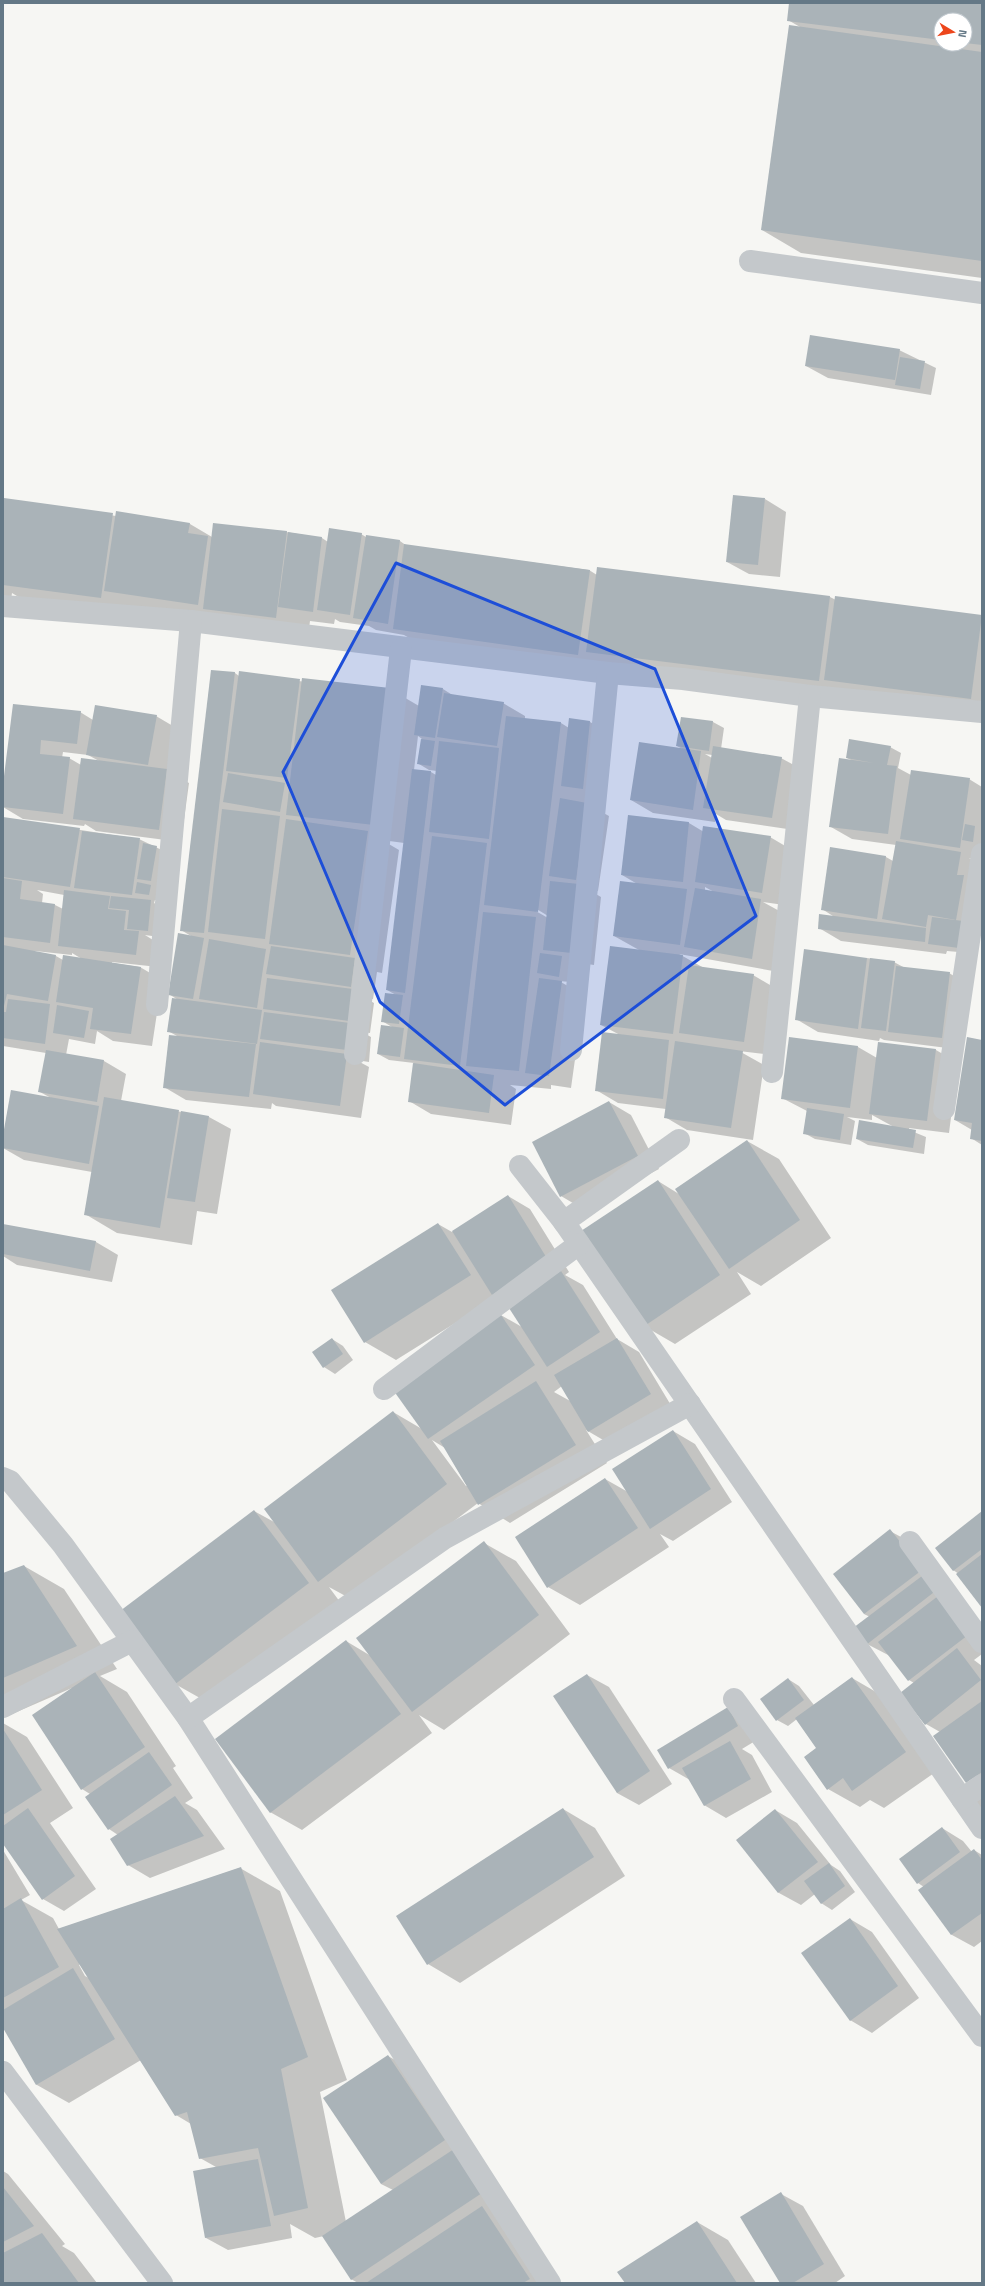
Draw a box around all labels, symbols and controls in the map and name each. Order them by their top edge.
north arrow [933,12,973,52]
text: N [954,29,971,39]

